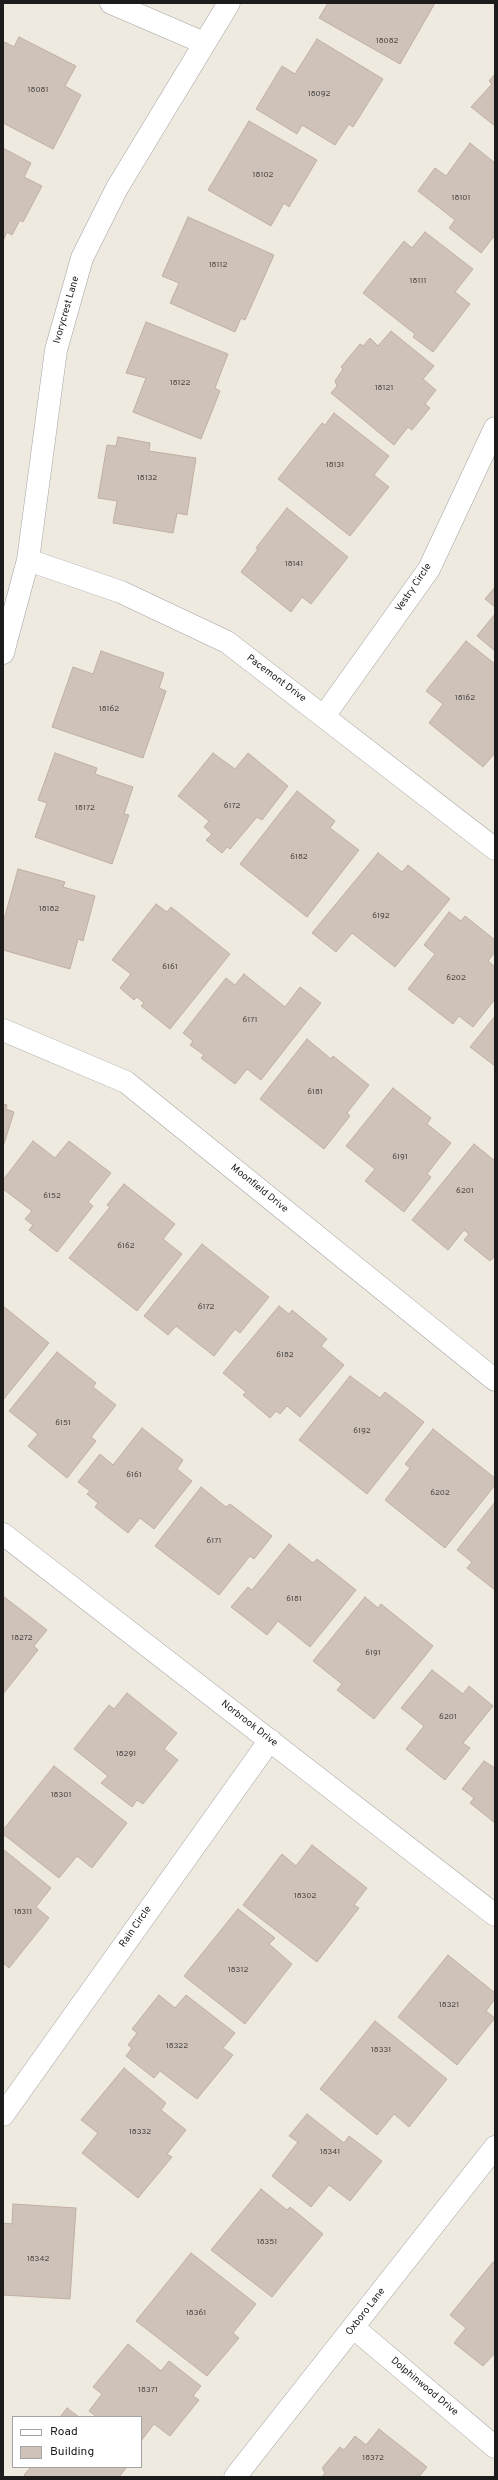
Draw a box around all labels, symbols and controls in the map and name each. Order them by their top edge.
house number: 18082 [376,36,398,46]
house number: 18081 [28,85,48,95]
house number: 18092 [308,89,330,99]
house number: 18102 [253,170,273,180]
house number: 18101 [452,193,470,203]
house number: 18112 [209,260,227,270]
street label: Ivorycrest Lane [52,275,82,345]
house number: 18111 [410,276,426,286]
house number: 18122 [170,378,190,388]
house number: 18121 [375,383,393,393]
house number: 18131 [326,460,344,470]
house number: 18132 [137,473,157,483]
house number: 18141 [285,559,303,569]
street label: Vestry Circle [393,561,435,615]
street label: Pacemont Drive [244,653,308,705]
house number: 18162 [455,693,475,703]
house number: 18162 [99,704,119,714]
house number: 6172 [224,801,240,811]
house number: 18172 [75,803,95,813]
house number: 6182 [290,852,308,862]
house number: 18182 [39,904,59,914]
house number: 6192 [372,911,390,921]
house number: 6161 [162,962,178,972]
house number: 6202 [446,973,466,983]
house number: 6171 [242,1015,258,1025]
house number: 6181 [307,1087,323,1097]
house number: 6191 [392,1152,408,1162]
street label: Moonfield Drive [228,1162,290,1216]
house number: 6201 [456,1186,474,1196]
house number: 6152 [43,1191,61,1201]
house number: 6162 [117,1241,135,1251]
house number: 6172 [198,1302,214,1312]
house number: 6182 [276,1350,294,1360]
house number: 6151 [55,1418,71,1428]
house number: 6192 [353,1426,371,1436]
house number: 6161 [126,1470,142,1480]
house number: 6202 [430,1488,450,1498]
house number: 6171 [206,1536,222,1546]
house number: 6181 [286,1594,302,1604]
house number: 18272 [11,1633,33,1643]
house number: 6191 [365,1648,381,1658]
street label: Norbrook Drive [218,1698,280,1750]
house number: 6201 [439,1712,457,1722]
house number: 18291 [116,1749,136,1759]
house number: 18301 [51,1790,71,1800]
house number: 18302 [294,1891,316,1901]
street label: Rain Circle [117,1904,155,1950]
house number: 18311 [14,1907,32,1917]
house number: 18312 [228,1965,248,1975]
house number: 18321 [439,2000,459,2010]
house number: 18322 [166,2041,188,2051]
house number: 18331 [371,2045,391,2055]
house number: 18332 [129,2127,151,2137]
house number: 18341 [320,2147,340,2157]
house number: 18351 [257,2237,277,2247]
house number: 18342 [27,2254,49,2264]
street label: Oxboro Lane [344,2286,388,2338]
house number: 18361 [186,2308,206,2318]
street label: Dolphinwood Drive [388,2355,460,2419]
house number: 18371 [138,2385,158,2395]
legend [12,2416,142,2468]
text: Road [50,2424,78,2440]
text: Building [50,2444,94,2460]
house number: 18372 [362,2453,384,2463]

